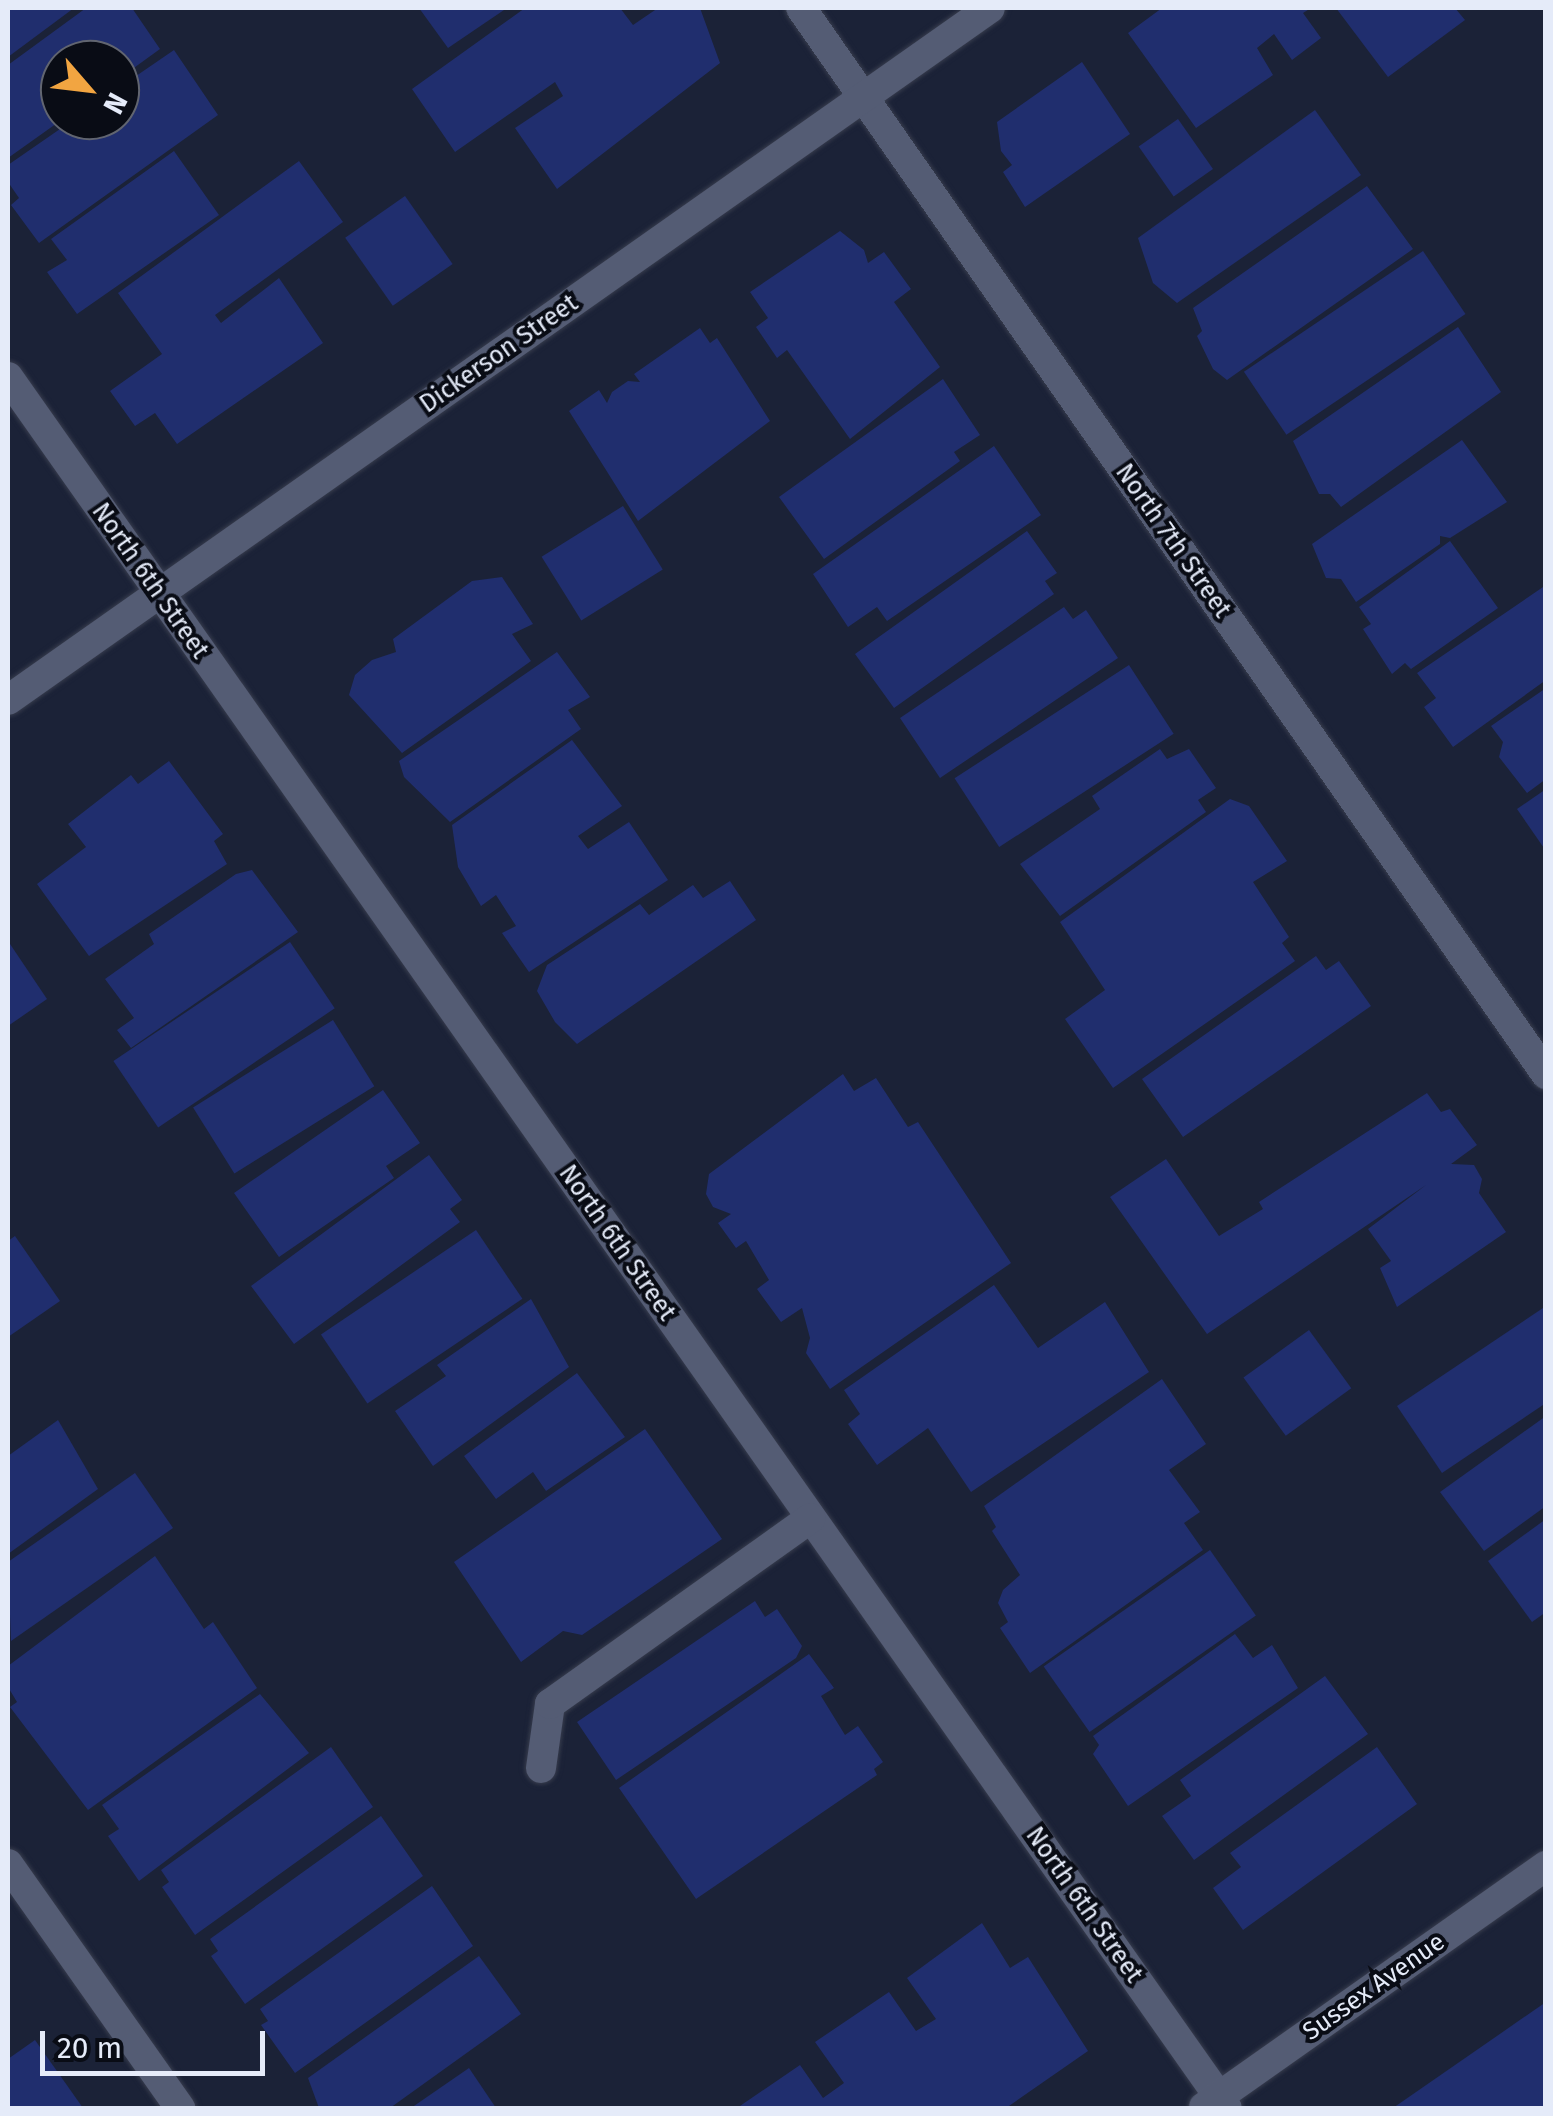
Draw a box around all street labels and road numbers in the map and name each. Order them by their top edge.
street label: Dickerson Street [414,288,584,420]
street label: North 7th Street [1109,458,1237,624]
street label: North 6th Street [85,497,215,665]
street label: North 6th Street [552,1159,682,1327]
street label: North 6th Street [1019,1821,1149,1989]
street label: Sussex Avenue [1297,1927,1451,2047]

